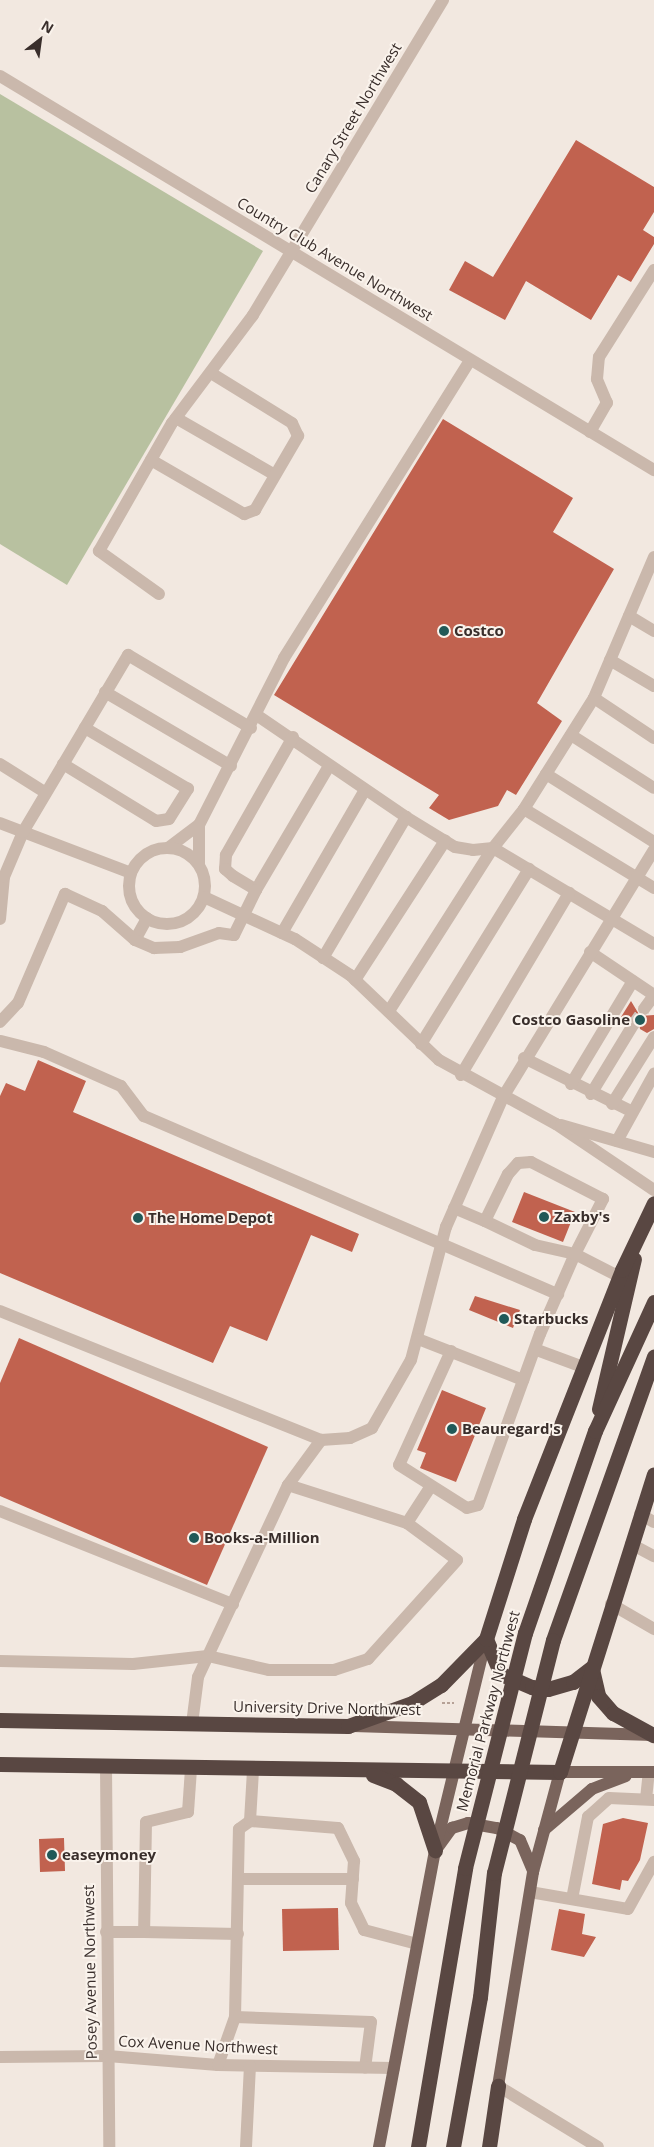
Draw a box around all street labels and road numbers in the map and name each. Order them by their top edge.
street label: Canary Street Northwest [301,40,405,196]
street label: Country Club Avenue Northwest [234,193,436,325]
street label: Memorial Parkway Northwest [453,1609,523,1813]
street label: University Drive Northwest [233,1697,421,1719]
street label: Posey Avenue Northwest [79,1885,101,2059]
street label: Cox Avenue Northwest [118,2032,278,2058]

